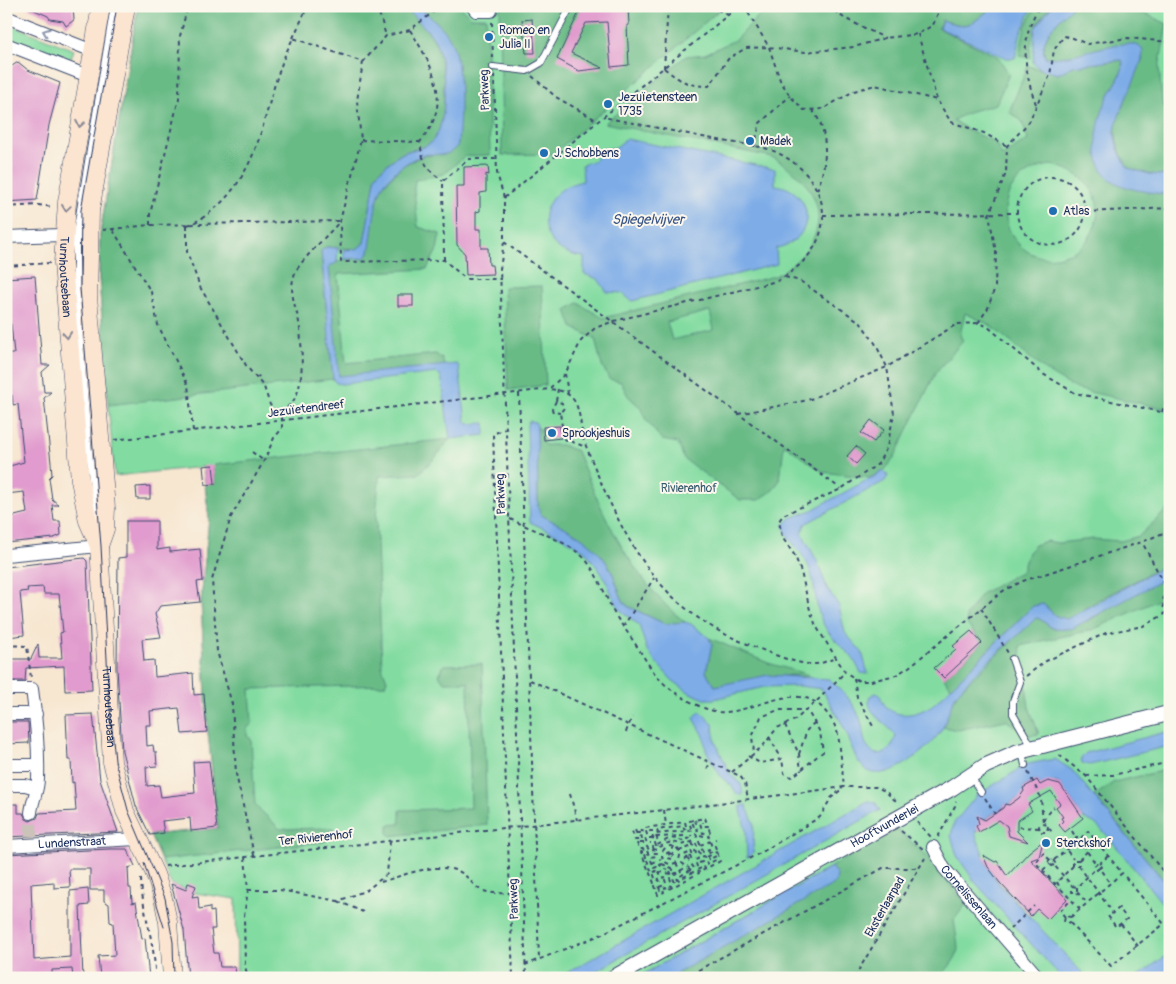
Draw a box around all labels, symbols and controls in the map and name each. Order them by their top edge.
place label: Romeo en Julia II [499,23,550,52]
one-way arrow [42,28,51,39]
marker: Romeo en Julia II [483,31,495,43]
street label: Parkweg [477,69,493,111]
place label: Jezuïetensteen 1735 [618,90,698,119]
marker: Jezuïetensteen 1735 [602,98,614,110]
one-way arrow [76,120,86,129]
place label: Madek [760,134,791,149]
marker: Madek [744,135,756,147]
place label: J. Schobbens [554,146,620,161]
marker: J. Schobbens [538,147,550,159]
place label: Atlas [1063,204,1090,219]
one-way arrow [61,205,72,213]
marker: Atlas [1047,205,1059,217]
water label: Spiegelvijver [612,211,686,228]
street label: Turnhoutsebaan [55,236,75,318]
one-way arrow [61,332,72,340]
street label: Jezuïetendreef [267,397,346,421]
place label: Sprookjeshuis [562,426,630,441]
marker: Sprookjeshuis [546,427,558,439]
street label: Parkweg [493,473,509,515]
park label: Rivierenhof [661,481,717,496]
street label: Turnhoutsebaan [99,666,119,748]
street label: Hooftvunderlei [848,801,921,851]
street label: Ter Rivierenhof [278,827,354,849]
street label: Lundenstraat [38,833,106,852]
place label: Sterckshof [1056,836,1112,851]
marker: Sterckshof [1040,837,1052,849]
street label: Cornelissenlaan [937,862,1001,932]
street label: Eksterlaarpad [862,874,908,940]
street label: Parkweg [506,878,522,920]

